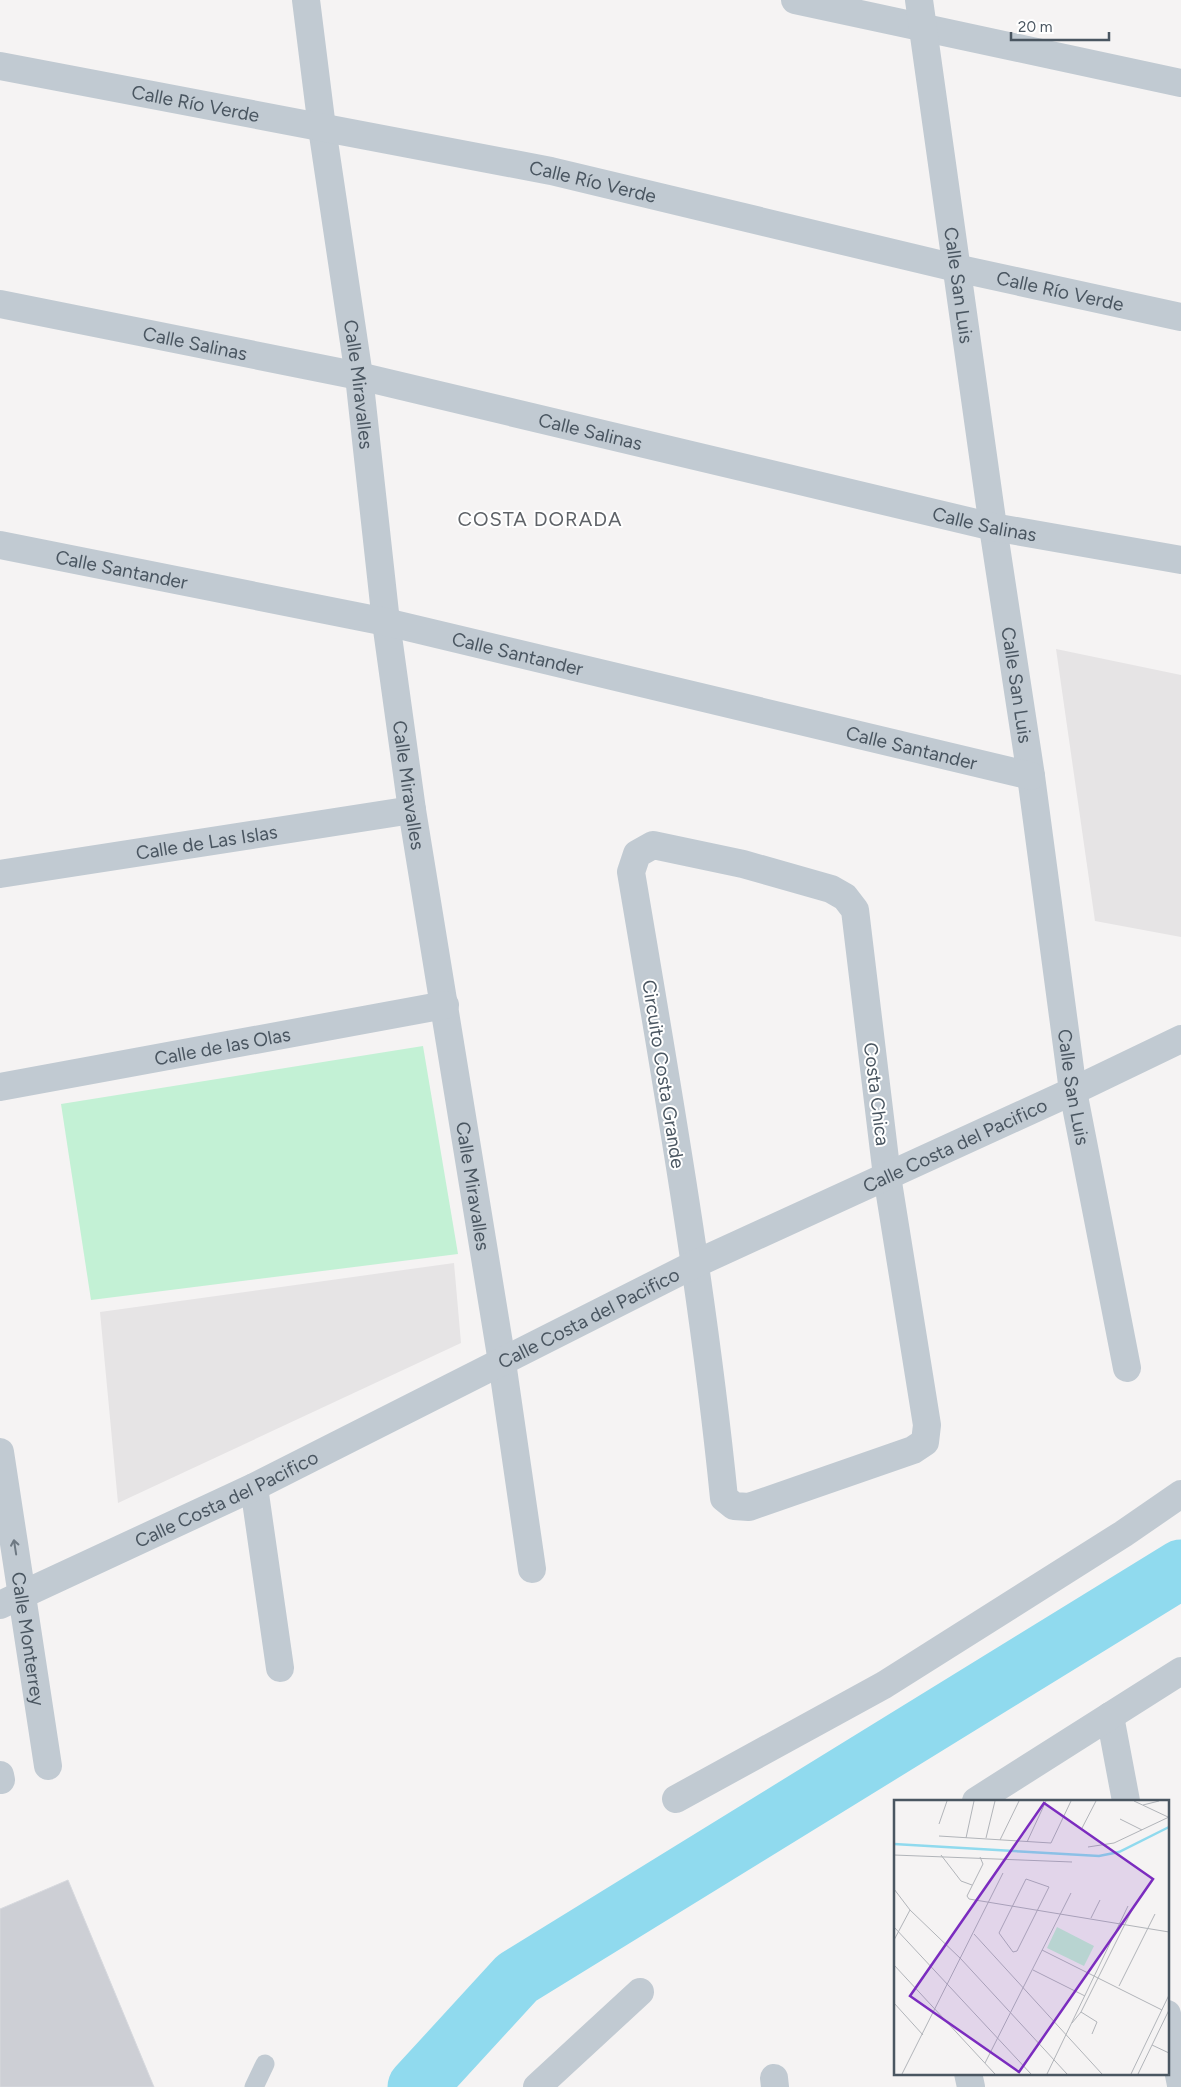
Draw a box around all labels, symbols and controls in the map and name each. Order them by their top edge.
scale bar [1011,10,1108,42]
text: 20 m [1018,18,1052,36]
street label: Calle Río Verde [130,80,261,127]
street label: Calle Río Verde [527,156,659,208]
street label: Calle San Luis [939,226,978,345]
street label: Calle Río Verde [994,266,1126,316]
street label: Calle Miravalles [339,318,378,450]
street label: Calle Salinas [141,322,249,365]
street label: Calle Salinas [536,408,645,455]
street label: Calle Salinas [930,502,1039,546]
district label: COSTA DORADA [457,507,623,531]
street label: Calle Santander [53,545,190,594]
street label: Calle San Luis [996,625,1037,745]
street label: Calle Santander [450,627,586,681]
street label: Calle Miravalles [388,719,429,852]
street label: Calle Santander [844,721,980,775]
street label: Calle de Las Islas [134,820,279,865]
street label: Circuito Costa Grande [637,978,690,1170]
street label: Calle de las Olas [152,1023,292,1070]
street label: Calle San Luis [1053,1028,1094,1147]
street label: Costa Chica [859,1041,894,1147]
street label: Calle Costa del Pacifico [859,1093,1051,1198]
street label: Calle Miravalles [451,1120,495,1252]
street label: Calle Costa del Pacifico [494,1263,683,1374]
street label: Calle Costa del Pacifico [131,1446,322,1553]
one-way arrow [10,1539,20,1555]
street label: Calle Monterrey [6,1570,50,1707]
inset map [894,1800,1168,2074]

